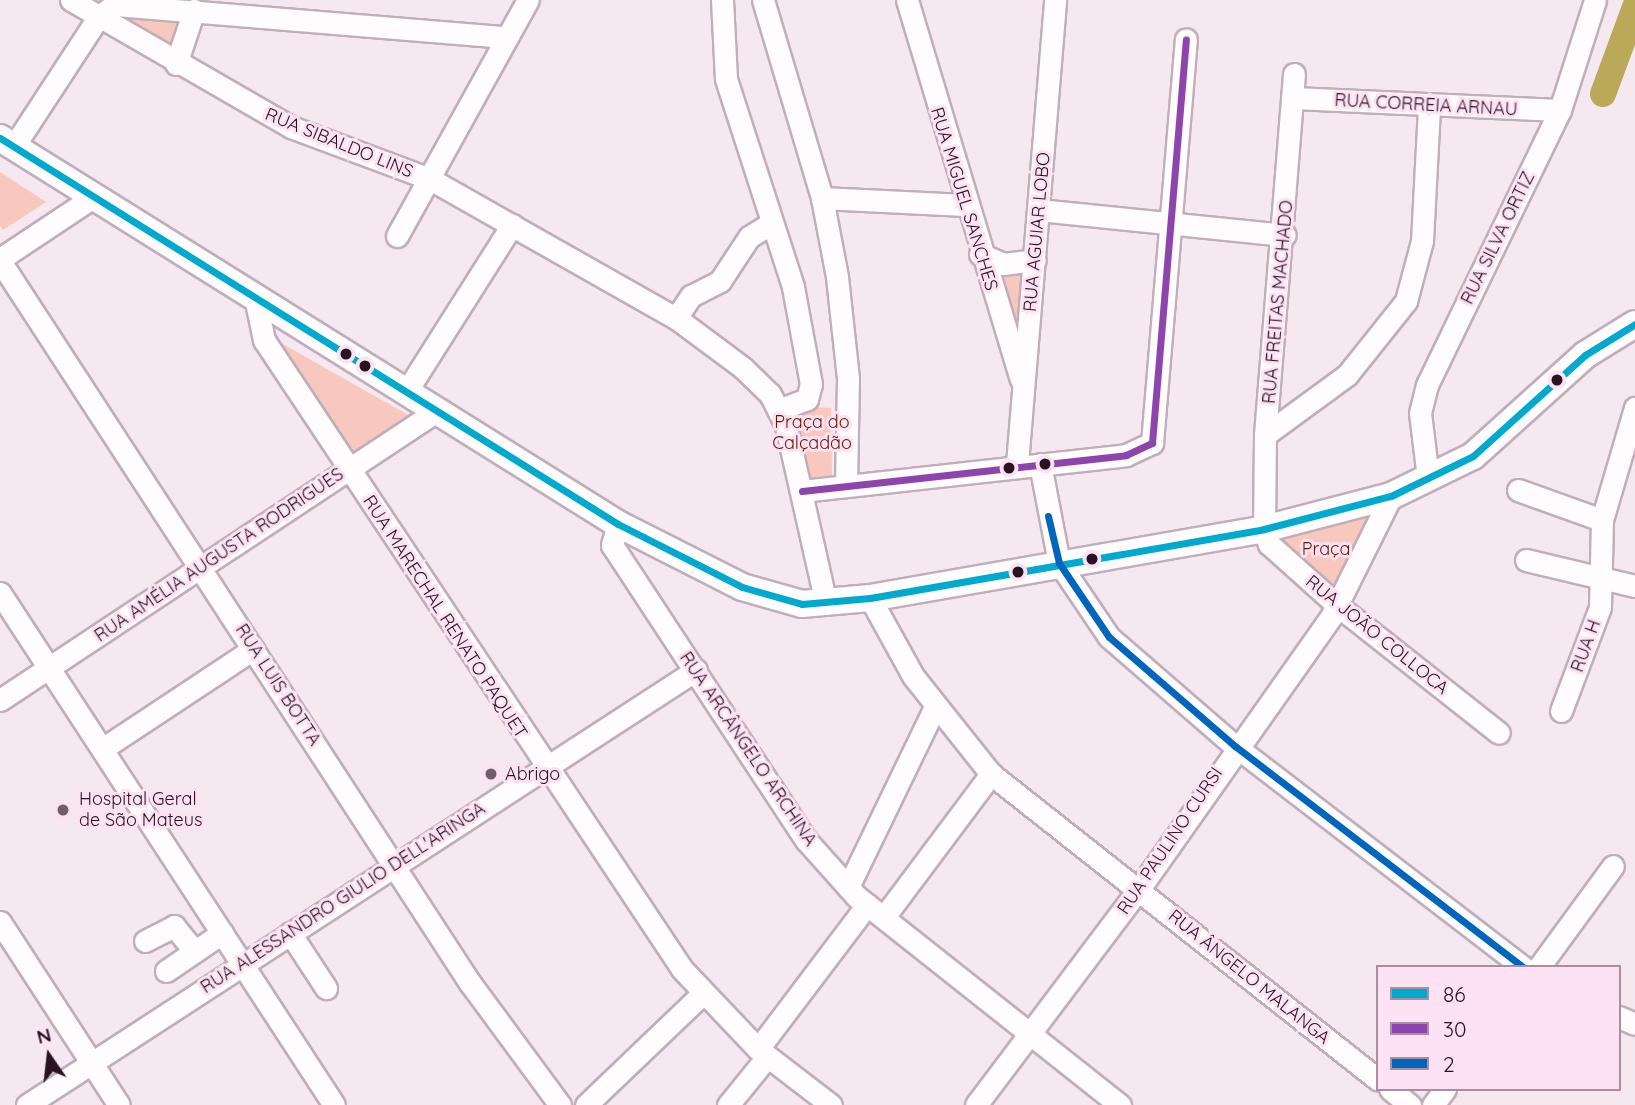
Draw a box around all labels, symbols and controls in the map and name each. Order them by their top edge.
street label: RUA CORREIA ARNAU [1334,89,1518,121]
street label: RUA SIBALDO LINS [262,103,416,183]
street label: RUA MIGUEL SANCHES [926,105,1002,293]
street label: RUA AGUIAR LOBO [1019,151,1055,313]
street label: RUA SILVA ORTIZ [1457,168,1539,308]
street label: RUA FREITAS MACHADO [1258,199,1298,405]
unlabelled marker [339,347,353,361]
unlabelled marker [358,359,372,373]
unlabelled marker [1550,373,1564,387]
park label: Praça do Calçadão [772,412,852,454]
unlabelled marker [1038,457,1052,471]
unlabelled marker [1002,461,1016,475]
street label: RUA AMÉLIA AUGUSTA RODRIGUES [90,463,348,647]
street label: RUA MARECHAL RENATO PAQUET [358,491,532,743]
park label: Praça [1302,538,1350,560]
unlabelled marker [1085,552,1099,566]
unlabelled marker [1011,565,1025,579]
street label: RUA JOÃO COLLOCA [1301,571,1453,699]
street label: RUA H [1567,617,1605,675]
street label: RUA LUIS BOTTA [231,620,325,750]
street label: RUA ARCÂNGELO ARCHINA [675,648,821,850]
place label: Abrigo [505,763,560,785]
street label: RUA PAULINO CURSI [1113,763,1227,919]
marker: Abrigo [483,766,499,782]
place label: Hospital Geral de São Mateus [79,789,202,832]
street label: RUA ALESSANDRO GIULIO DELL'ARINGA [197,798,489,998]
marker: Hospital Geral de São Mateus [53,800,73,820]
street label: RUA ÂNGELO MALANGA [1164,905,1334,1049]
legend [1376,965,1621,1091]
text: 86 [1443,981,1466,1007]
text: 30 [1443,1016,1467,1042]
north arrow [14,1021,84,1091]
text: N [34,1022,54,1049]
text: 2 [1443,1051,1455,1077]

